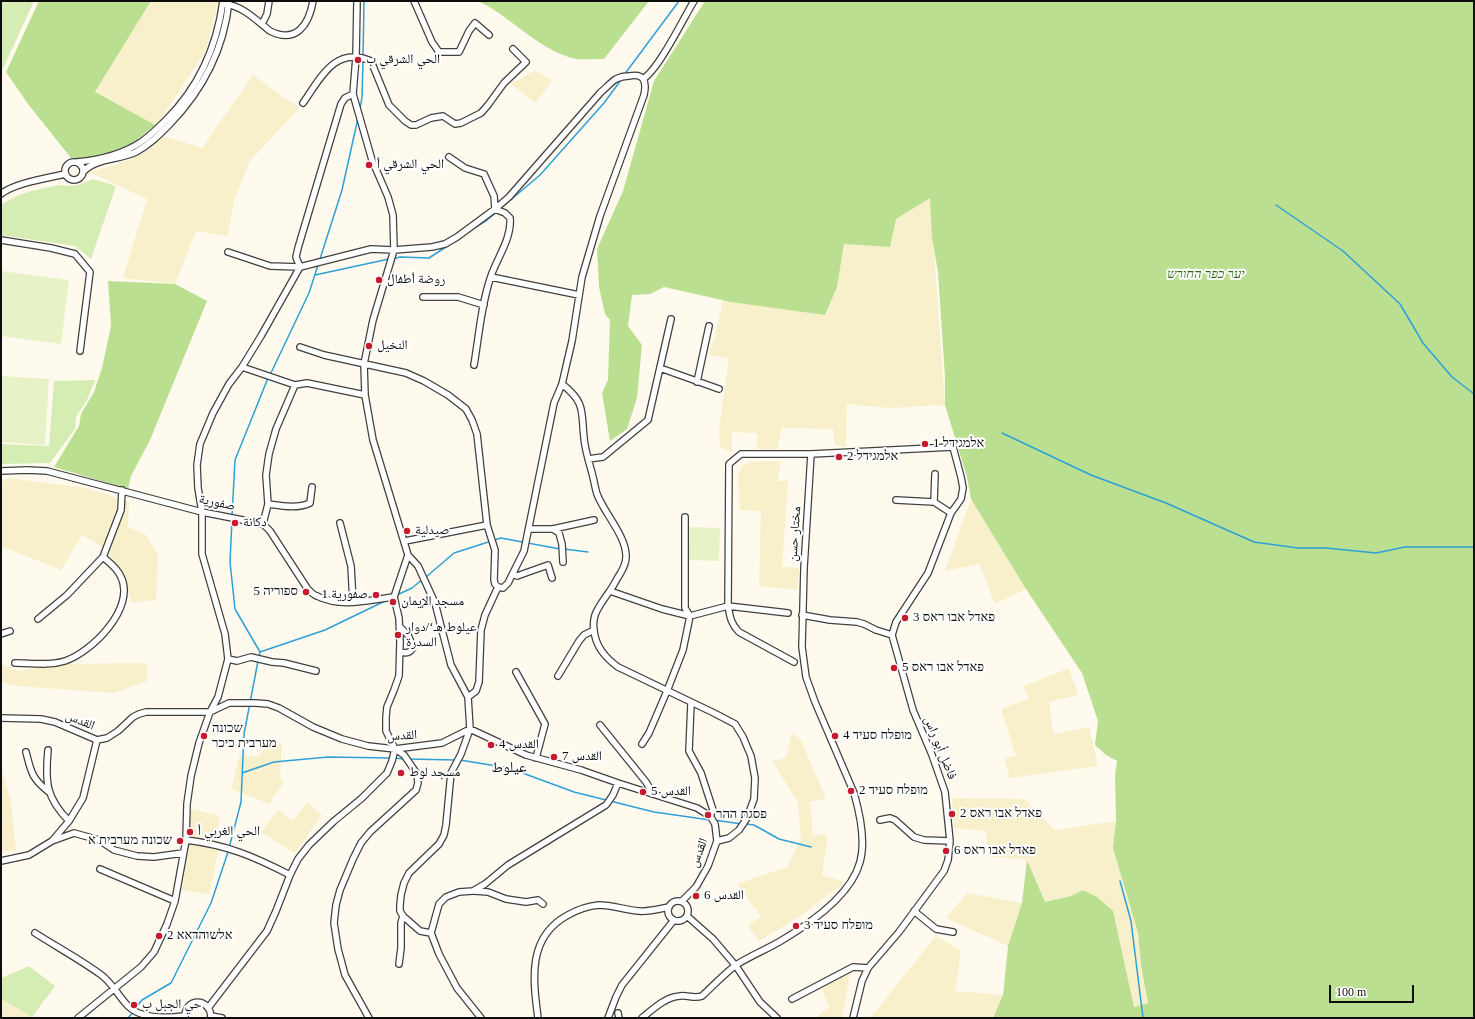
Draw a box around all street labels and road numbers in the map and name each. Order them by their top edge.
street label: صفورية [197,492,237,514]
street label: مختار حسن [785,506,805,562]
street label: القدس [63,708,97,734]
street label: فاضل أبو راس [920,714,960,782]
street label: القدس [387,727,417,745]
street label: القدس [686,836,712,870]

